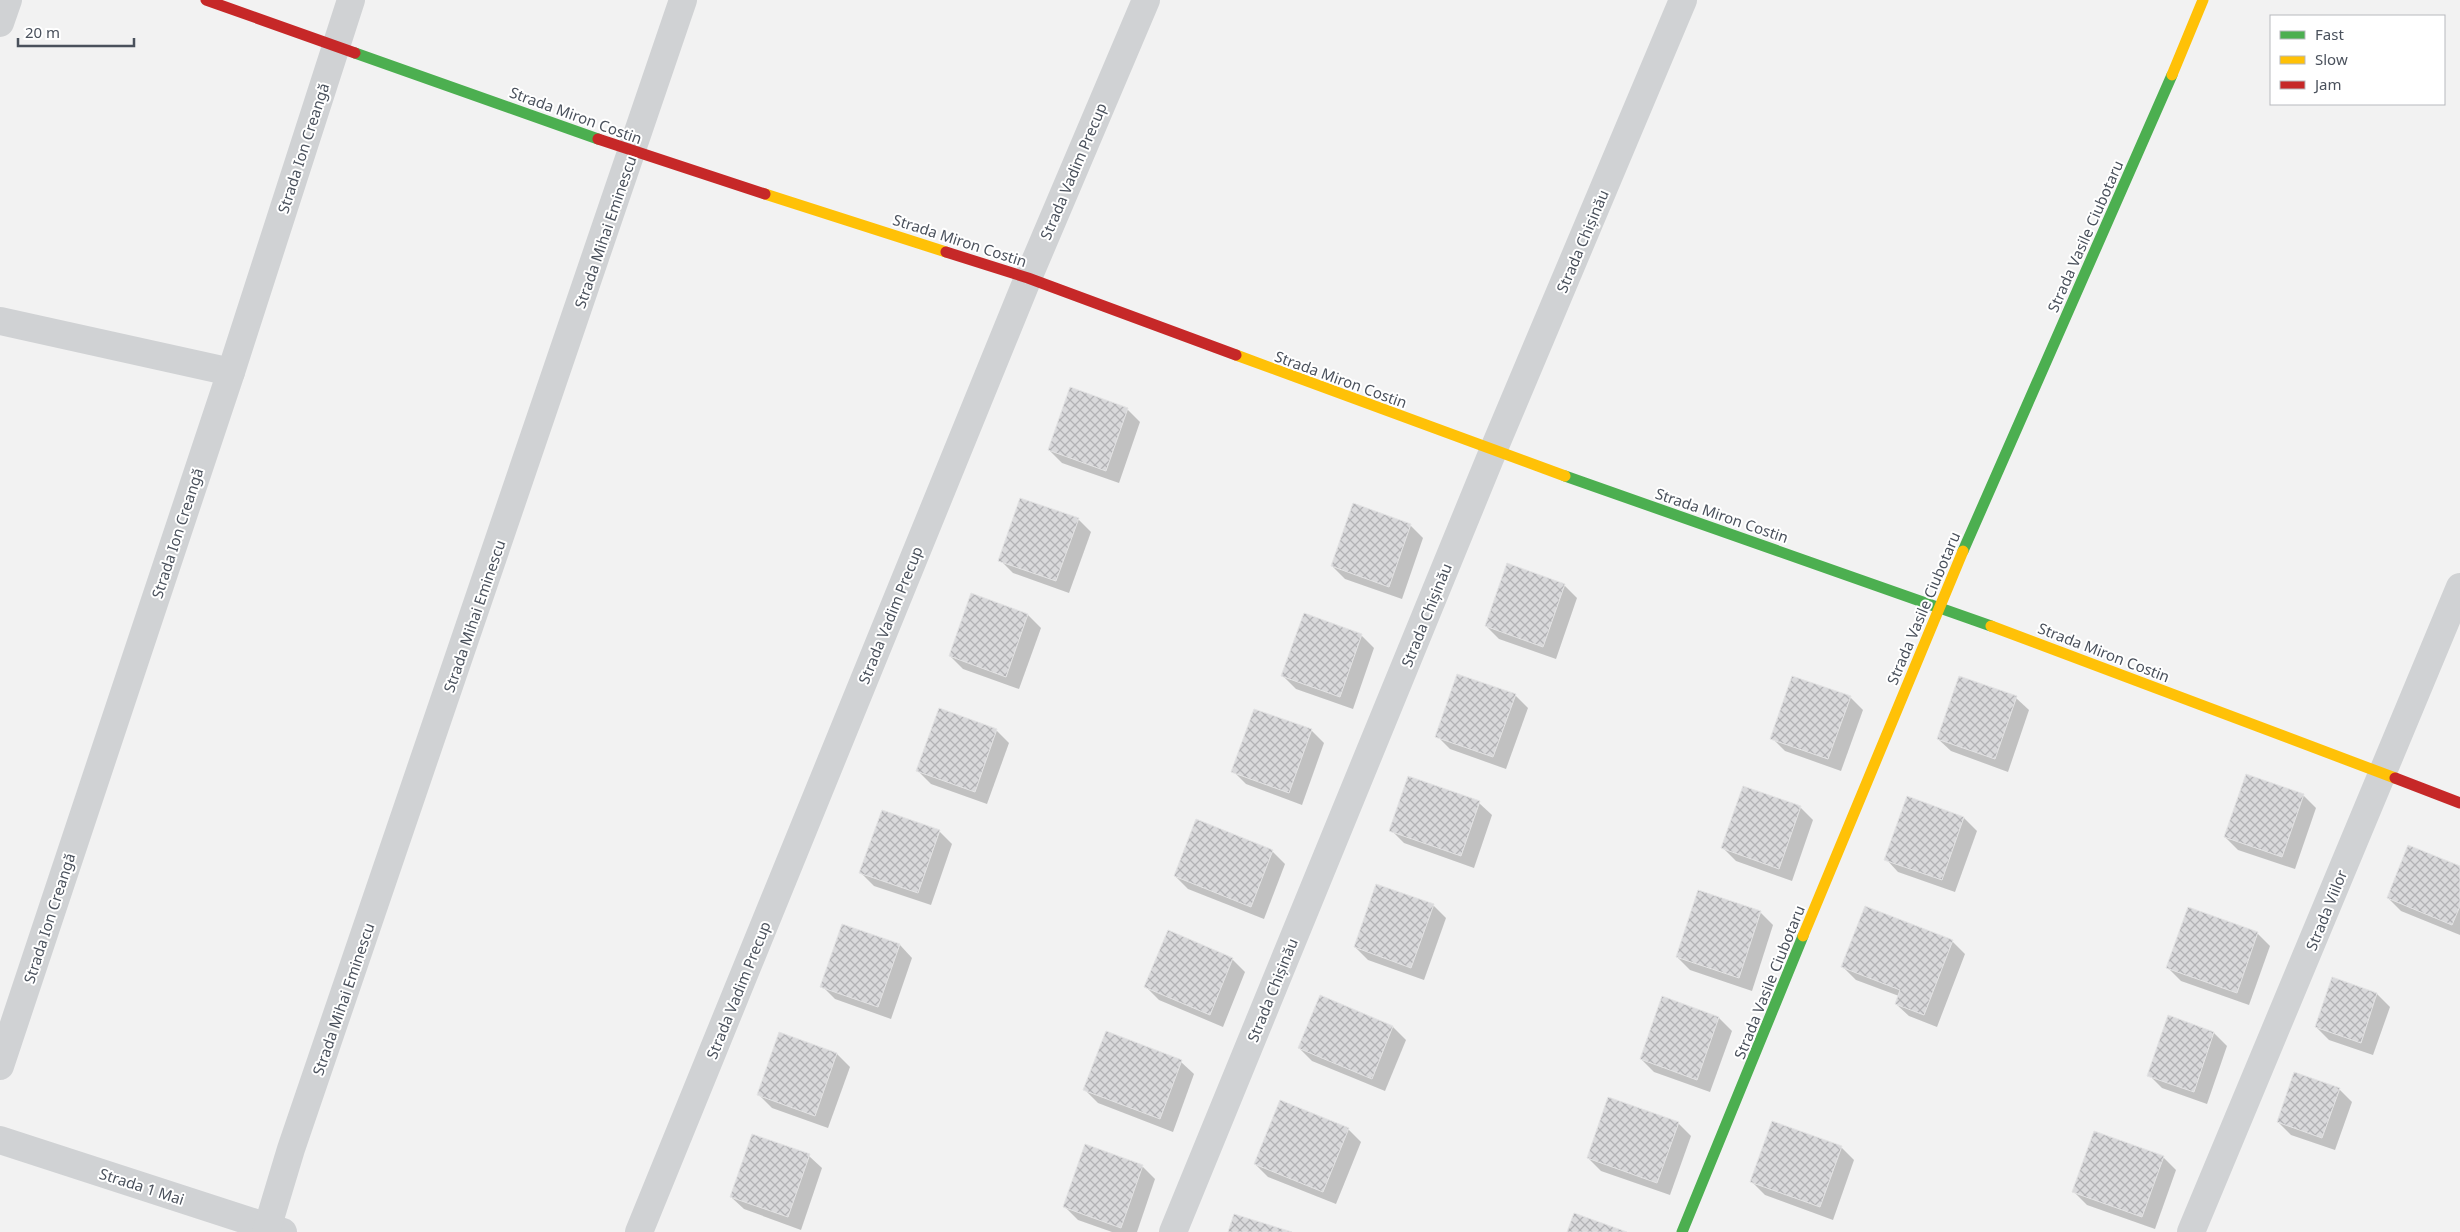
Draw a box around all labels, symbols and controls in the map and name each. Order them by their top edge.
scale bar [18,15,134,47]
legend [2270,15,2445,105]
text: 20 m [25,22,60,42]
text: Fast [2315,24,2344,44]
text: Slow [2315,49,2348,69]
text: Jam [2313,74,2342,94]
street label: Strada Ion Creangă [272,80,334,216]
street label: Strada Miron Costin [507,82,645,148]
street label: Strada Vadim Precup [1035,100,1111,242]
street label: Strada Mihai Eminescu [569,153,641,311]
street label: Strada Vasile Ciubotaru [2042,157,2128,315]
street label: Strada Chișinău [1551,186,1613,296]
street label: Strada Miron Costin [891,209,1029,271]
street label: Strada Miron Costin [1272,346,1410,412]
street label: Strada Ion Creangă [146,465,208,601]
street label: Strada Miron Costin [1653,483,1791,547]
street label: Strada Vasile Ciubotaru [1882,529,1964,687]
street label: Strada Mihai Eminescu [438,537,510,695]
street label: Strada Vadim Precup [853,543,927,687]
street label: Strada Chișinău [1396,560,1456,670]
street label: Strada Miron Costin [2035,618,2173,686]
street label: Strada Ion Creangă [18,850,80,986]
street label: Strada Viilor [2301,867,2351,953]
street label: Strada Vasile Ciubotaru [1729,902,1809,1062]
street label: Strada Vadim Precup [701,918,775,1062]
street label: Strada Mihai Eminescu [307,920,379,1078]
street label: Strada Chișinău [1242,935,1302,1045]
street label: Strada 1 Mai [97,1163,187,1209]

